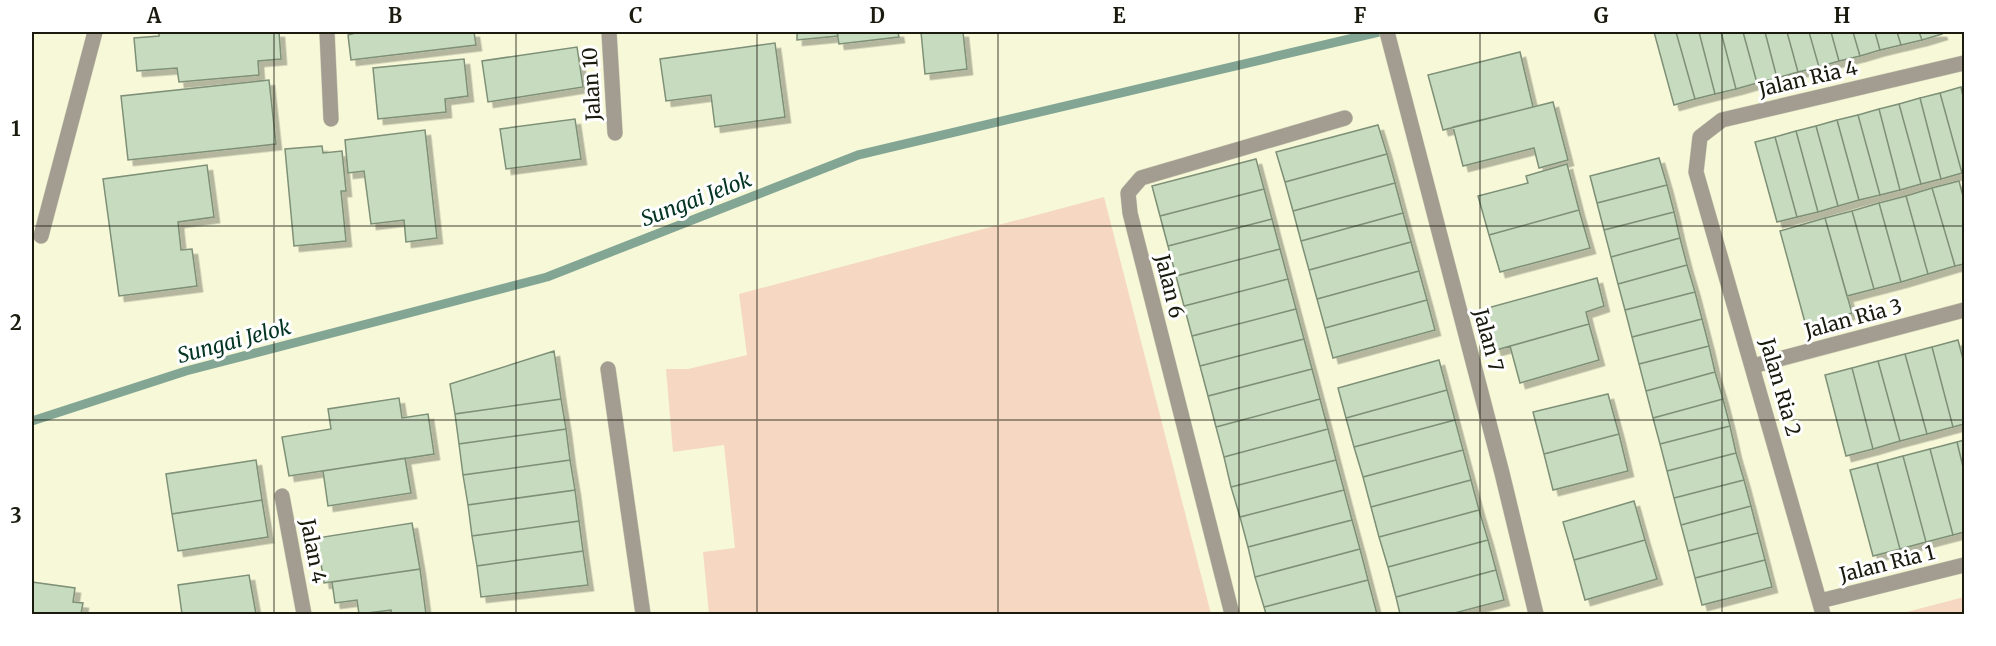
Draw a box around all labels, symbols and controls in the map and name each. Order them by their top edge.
text: A [146,3,162,28]
text: B [388,3,402,28]
text: C [629,3,643,28]
text: D [869,3,885,28]
text: E [1112,3,1126,28]
text: F [1354,3,1367,28]
text: G [1594,3,1609,28]
text: H [1834,3,1850,28]
street label: Jalan 10 [577,47,605,122]
street label: Jalan Ria 4 [1755,54,1860,102]
text: 1 [11,116,21,141]
water label: Sungai Jelok [637,165,756,232]
street label: Jalan 6 [1150,251,1190,320]
street label: Jalan Ria 3 [1801,293,1904,343]
street label: Jalan 7 [1468,305,1509,374]
text: 2 [10,310,22,335]
water label: Sungai Jelok [174,313,294,369]
street label: Jalan Ria 2 [1755,334,1807,439]
text: 3 [10,503,22,528]
street label: Jalan 4 [295,516,332,585]
street label: Jalan Ria 1 [1836,539,1937,587]

